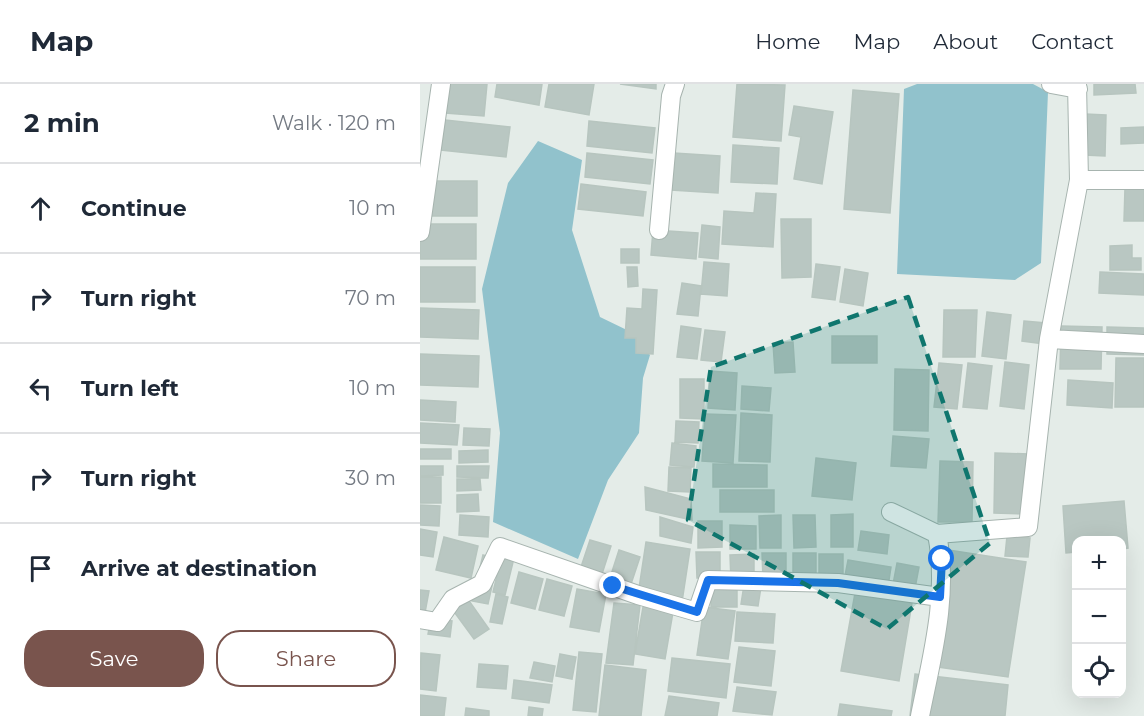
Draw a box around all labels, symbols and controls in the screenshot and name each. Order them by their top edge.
text: Map [30,24,93,58]
text: Home [755,29,820,54]
text: Map [853,29,900,54]
text: About [933,29,998,54]
text: Contact [1031,29,1114,54]
text: 2 min [24,107,100,139]
text: Walk · 120 m [272,111,396,135]
icon: ahead [24,192,57,225]
text: Continue [81,195,187,222]
text: 10 m [349,196,396,220]
icon: right [24,282,57,315]
text: Turn right [81,285,196,312]
text: 70 m [345,286,396,310]
icon: left [24,372,57,405]
text: Turn left [81,375,179,402]
text: 10 m [349,376,396,400]
icon: right [24,462,57,495]
text: Turn right [81,465,196,492]
text: 30 m [345,466,396,490]
map controls [1072,536,1126,698]
button: + [1072,536,1126,590]
route start [928,545,954,571]
icon: arrive [24,552,57,585]
text: Arrive at destination [81,555,317,582]
route end [599,572,625,598]
button: − [1072,590,1126,644]
button: Save [24,630,204,687]
button: Share [216,630,396,687]
button: locate [1072,644,1126,698]

